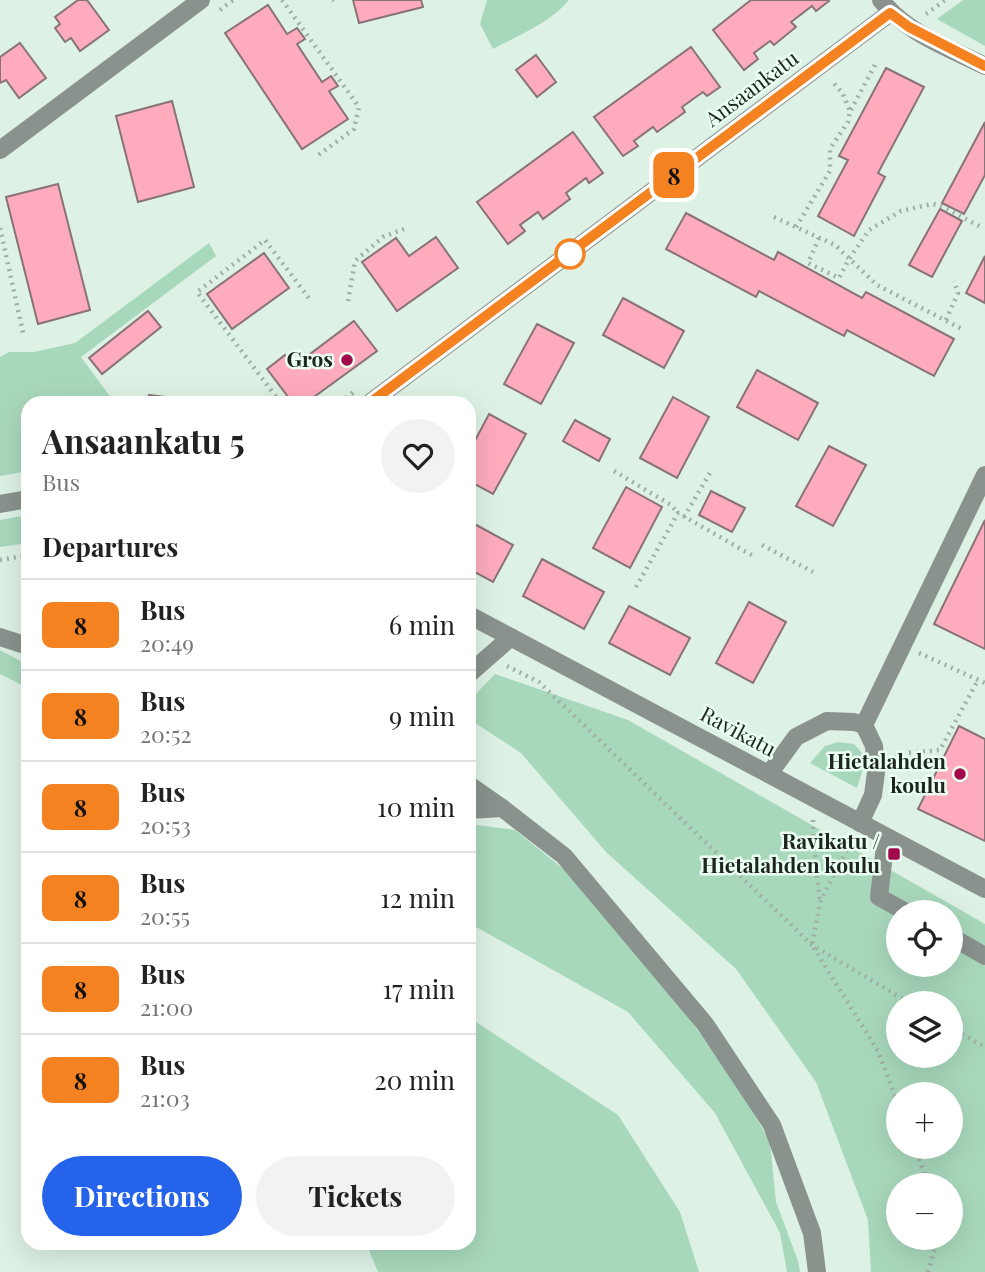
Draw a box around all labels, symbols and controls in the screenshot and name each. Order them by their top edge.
street label: Ansaankatu [698,43,803,132]
line badge: 8 [651,152,697,198]
text: 8 [667,159,681,191]
unlabelled marker [555,239,585,269]
place label: Gros [286,344,333,372]
marker: Gros [339,352,355,368]
text: Ansaankatu 5 [42,418,245,462]
button: heart [381,419,455,493]
text: Bus [42,466,80,497]
text: Departures [42,529,178,564]
text: Bus [140,592,185,627]
text: 6 min [389,607,455,642]
text: 8 [74,609,87,641]
text: 20:49 [140,627,194,658]
text: Bus [140,683,185,718]
text: 9 min [389,698,455,733]
street label: Ravikatu [696,699,782,762]
text: 8 [74,700,87,732]
text: 20:52 [140,718,192,749]
place label: Hietalahden koulu [828,746,946,798]
marker: Hietalahden koulu [952,766,968,782]
text: Bus [140,774,185,809]
text: 10 min [377,789,455,824]
text: 8 [74,791,87,823]
text: 20:53 [140,809,191,840]
place label: Ravikatu / Hietalahden koulu [701,826,880,878]
marker: Ravikatu / Hietalahden koulu [886,846,902,862]
text: Bus [140,865,185,900]
text: 12 min [380,880,455,915]
text: 8 [74,882,87,914]
text: 20:55 [140,900,190,931]
map controls [886,900,963,1250]
button: locate [886,900,963,977]
text: Bus [140,956,185,991]
text: 17 min [382,971,455,1006]
text: 8 [74,973,87,1005]
text: 21:00 [140,991,193,1022]
button: layers [886,991,963,1068]
text: Bus [140,1047,185,1082]
text: 20 min [374,1062,455,1097]
text: 8 [74,1064,87,1096]
text: 21:03 [140,1082,190,1113]
button: + [886,1082,963,1159]
button: Directions [42,1156,242,1236]
button: Tickets [256,1156,455,1236]
button: − [886,1173,963,1250]

